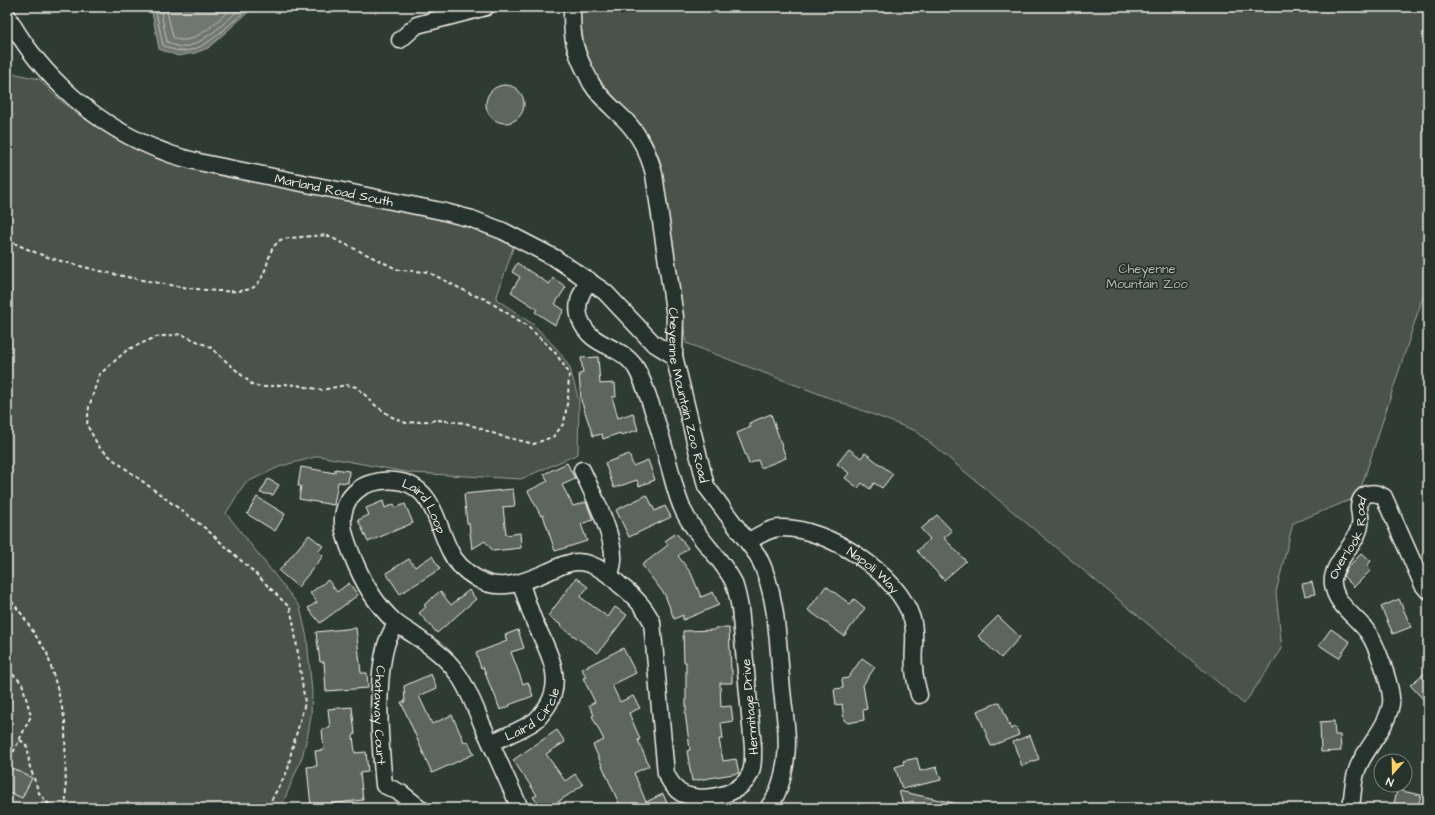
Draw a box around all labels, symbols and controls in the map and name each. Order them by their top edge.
street label: Marland Road South [273,170,395,211]
park label: Cheyenne Mountain Zoo [1106,260,1188,293]
street label: Cheyenne Mountain Zoo Road [663,306,713,485]
street label: Laird Loop [400,474,450,536]
street label: Overlook Road [1325,493,1372,581]
street label: Napoli Way [843,543,903,598]
street label: Hermitage Drive [737,658,764,756]
street label: Chataway Court [368,664,390,767]
street label: Laird Circle [502,686,564,746]
north arrow [1373,753,1413,793]
text: N [1384,774,1396,790]

